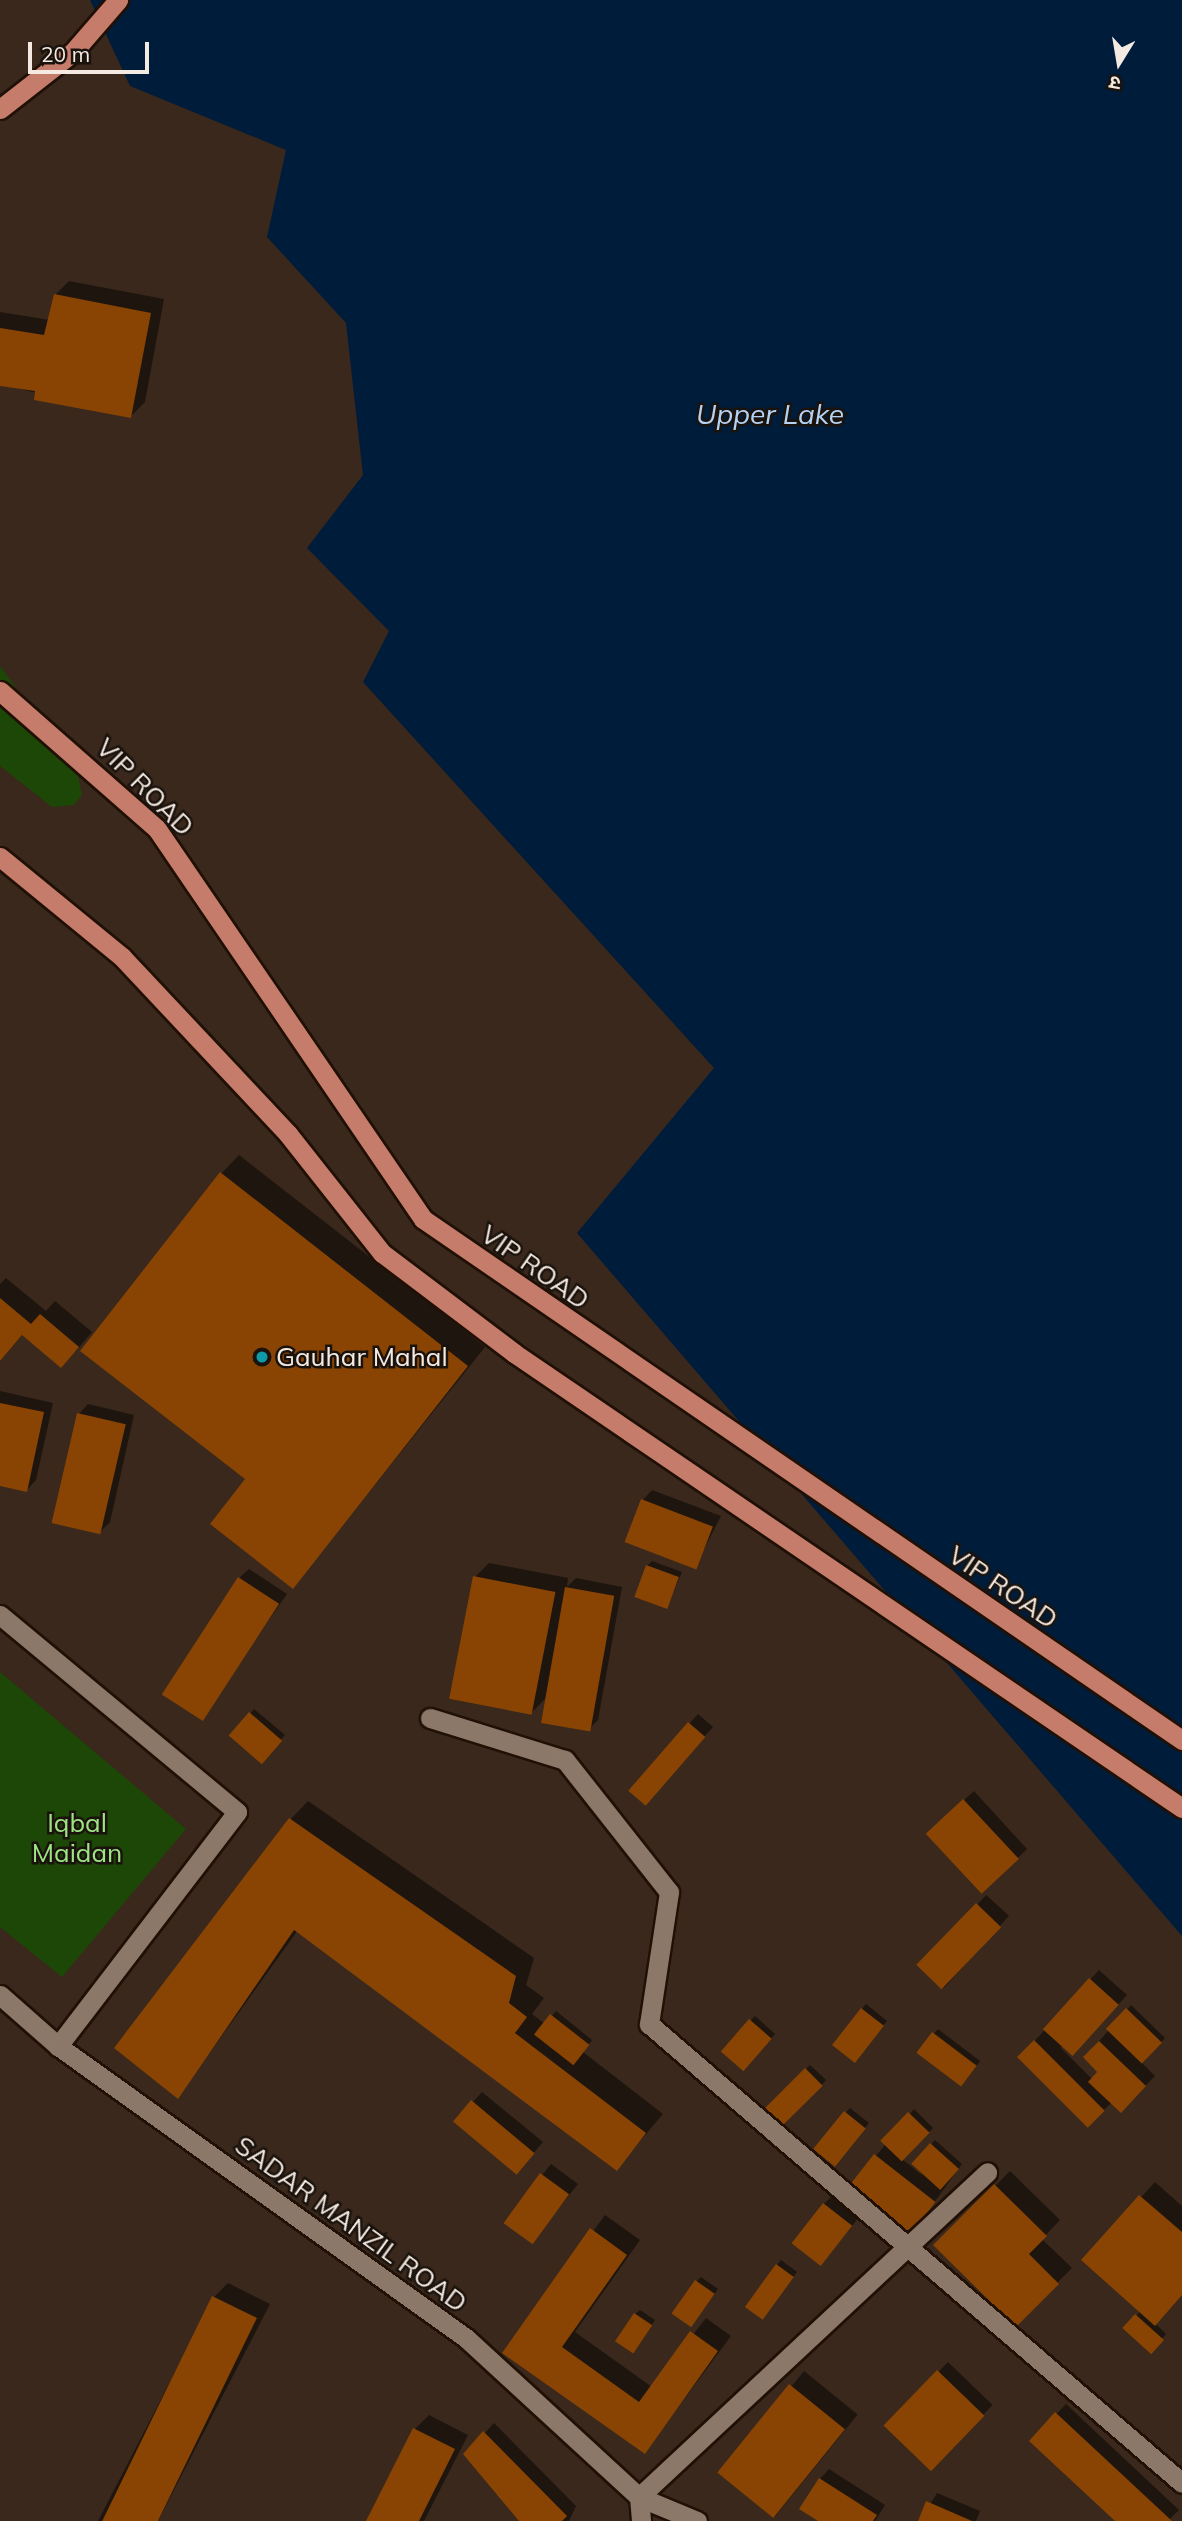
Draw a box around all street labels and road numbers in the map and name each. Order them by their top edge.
street label: VIP ROAD [90,732,200,842]
street label: VIP ROAD [475,1218,595,1316]
street label: VIP ROAD [943,1539,1063,1635]
street label: SADAR MANZIL ROAD [229,2130,473,2318]

